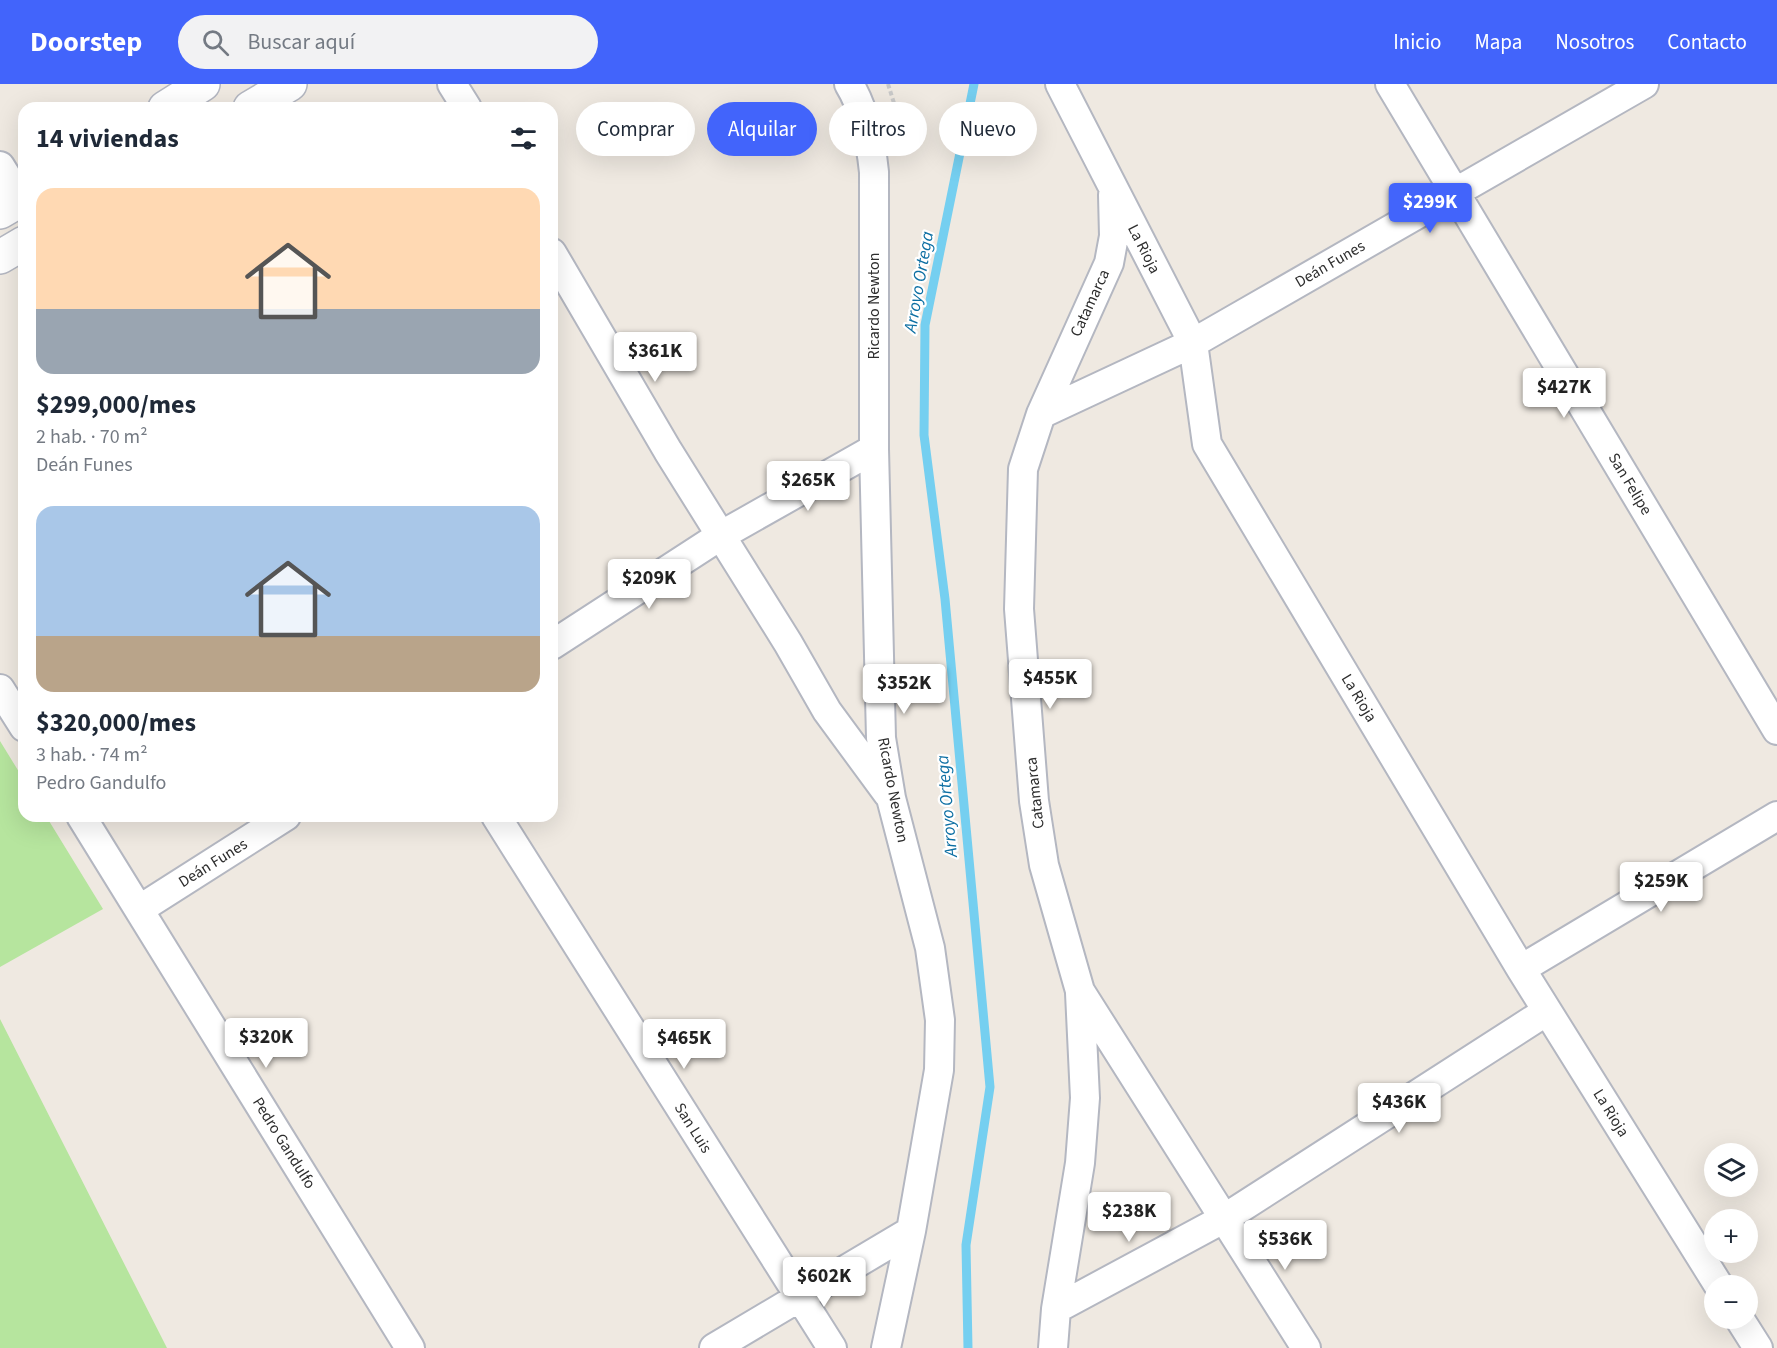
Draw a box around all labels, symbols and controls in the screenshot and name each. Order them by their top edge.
search box [178,15,598,69]
text: Doorstep [30,22,142,62]
icon: search [199,26,232,59]
text: Buscar aquí [247,26,355,58]
text: Inicio [1393,27,1441,57]
text: Mapa [1474,27,1522,57]
text: Nosotros [1555,27,1634,57]
text: Contacto [1667,27,1747,57]
chip: Comprar [576,102,695,156]
chip: Alquilar [707,102,817,156]
chip: Filtros [829,102,927,156]
chip: Nuevo [939,102,1037,156]
text: 14 viviendas [36,120,179,157]
icon: filters [507,122,540,155]
pin: $299K [1388,183,1472,234]
text: $299K [1403,188,1457,216]
street label: La Rioja [1122,220,1166,278]
icon: home [234,227,342,335]
water label: Arroyo Ortega [898,229,940,335]
street label: Deán Funes [1291,235,1369,293]
street label: Ricardo Newton [863,253,885,359]
street label: Catamarca [1065,266,1115,340]
pin: $361K [613,332,697,383]
text: $361K [628,337,682,365]
pin: $427K [1522,368,1606,419]
text: $427K [1537,373,1591,401]
text: $299,000/mes [36,386,196,423]
text: 2 hab. · 70 m² [36,423,148,451]
street label: San Felipe [1603,449,1657,519]
text: Deán Funes [36,451,133,479]
pin: $265K [766,461,850,512]
text: $265K [781,466,835,494]
icon: home [234,545,342,653]
pin: $209K [607,559,691,610]
text: $209K [622,564,676,592]
pin: $455K [1008,659,1092,710]
pin: $352K [862,664,946,715]
text: $455K [1023,664,1077,692]
text: $352K [877,669,931,697]
street label: La Rioja [1336,670,1382,726]
text: $320,000/mes [36,704,196,741]
street label: Ricardo Newton [872,735,914,845]
text: 3 hab. · 74 m² [36,741,148,769]
water label: Arroyo Ortega [930,754,964,859]
street label: Catamarca [1020,756,1050,830]
text: Pedro Gandulfo [36,769,166,797]
street label: Deán Funes [174,833,252,893]
pin: $259K [1619,862,1703,913]
text: $259K [1634,867,1688,895]
pin: $320K [224,1018,308,1069]
pin: $465K [642,1019,726,1070]
text: $320K [239,1023,293,1051]
text: $465K [657,1024,711,1052]
pin: $436K [1357,1083,1441,1134]
street label: La Rioja [1588,1085,1634,1141]
text: $436K [1372,1088,1426,1116]
street label: Pedro Gandulfo [247,1093,321,1193]
street label: San Luis [669,1099,717,1158]
map controls [1704,1143,1758,1329]
button: layers [1704,1143,1758,1197]
pin: $238K [1087,1192,1171,1243]
text: $238K [1102,1197,1156,1225]
button: + [1704,1209,1758,1263]
pin: $536K [1243,1220,1327,1271]
text: $536K [1258,1225,1312,1253]
pin: $602K [782,1257,866,1308]
text: $602K [797,1262,851,1290]
button: − [1704,1275,1758,1329]

